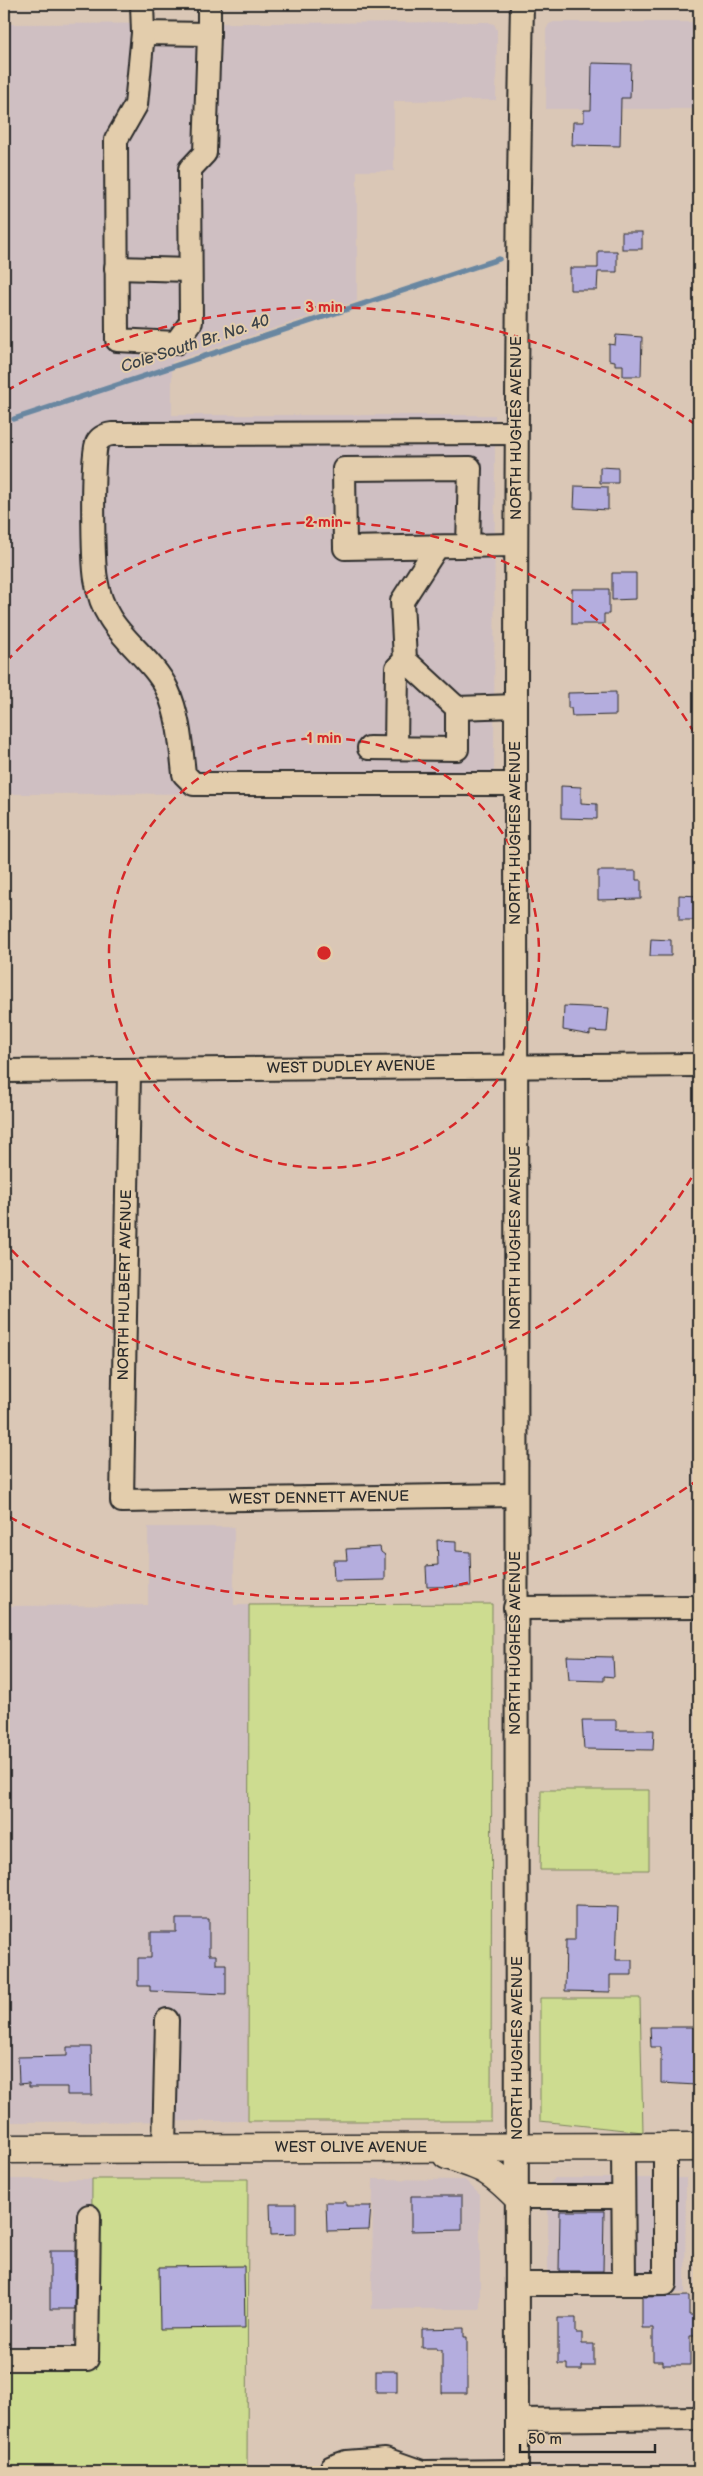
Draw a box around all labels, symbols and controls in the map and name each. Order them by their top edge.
text: 3 min [305,298,343,317]
water label: Cole South Br. No. 40 [118,311,272,377]
street label: NORTH HUGHES AVENUE [507,336,526,520]
text: 2 min [305,513,343,532]
text: 1 min [306,729,342,748]
street label: NORTH HUGHES AVENUE [506,741,525,925]
centre of rings [315,944,333,962]
street label: WEST DUDLEY AVENUE [266,1056,436,1078]
street label: NORTH HUGHES AVENUE [506,1146,525,1330]
street label: NORTH HULBERT AVENUE [114,1189,136,1381]
street label: WEST DENNETT AVENUE [229,1487,409,1509]
street label: NORTH HUGHES AVENUE [506,1551,525,1735]
street label: NORTH HUGHES AVENUE [508,1956,527,2140]
street label: WEST OLIVE AVENUE [275,2138,427,2157]
scale bar [520,2421,656,2453]
text: 50 m [528,2430,562,2449]

